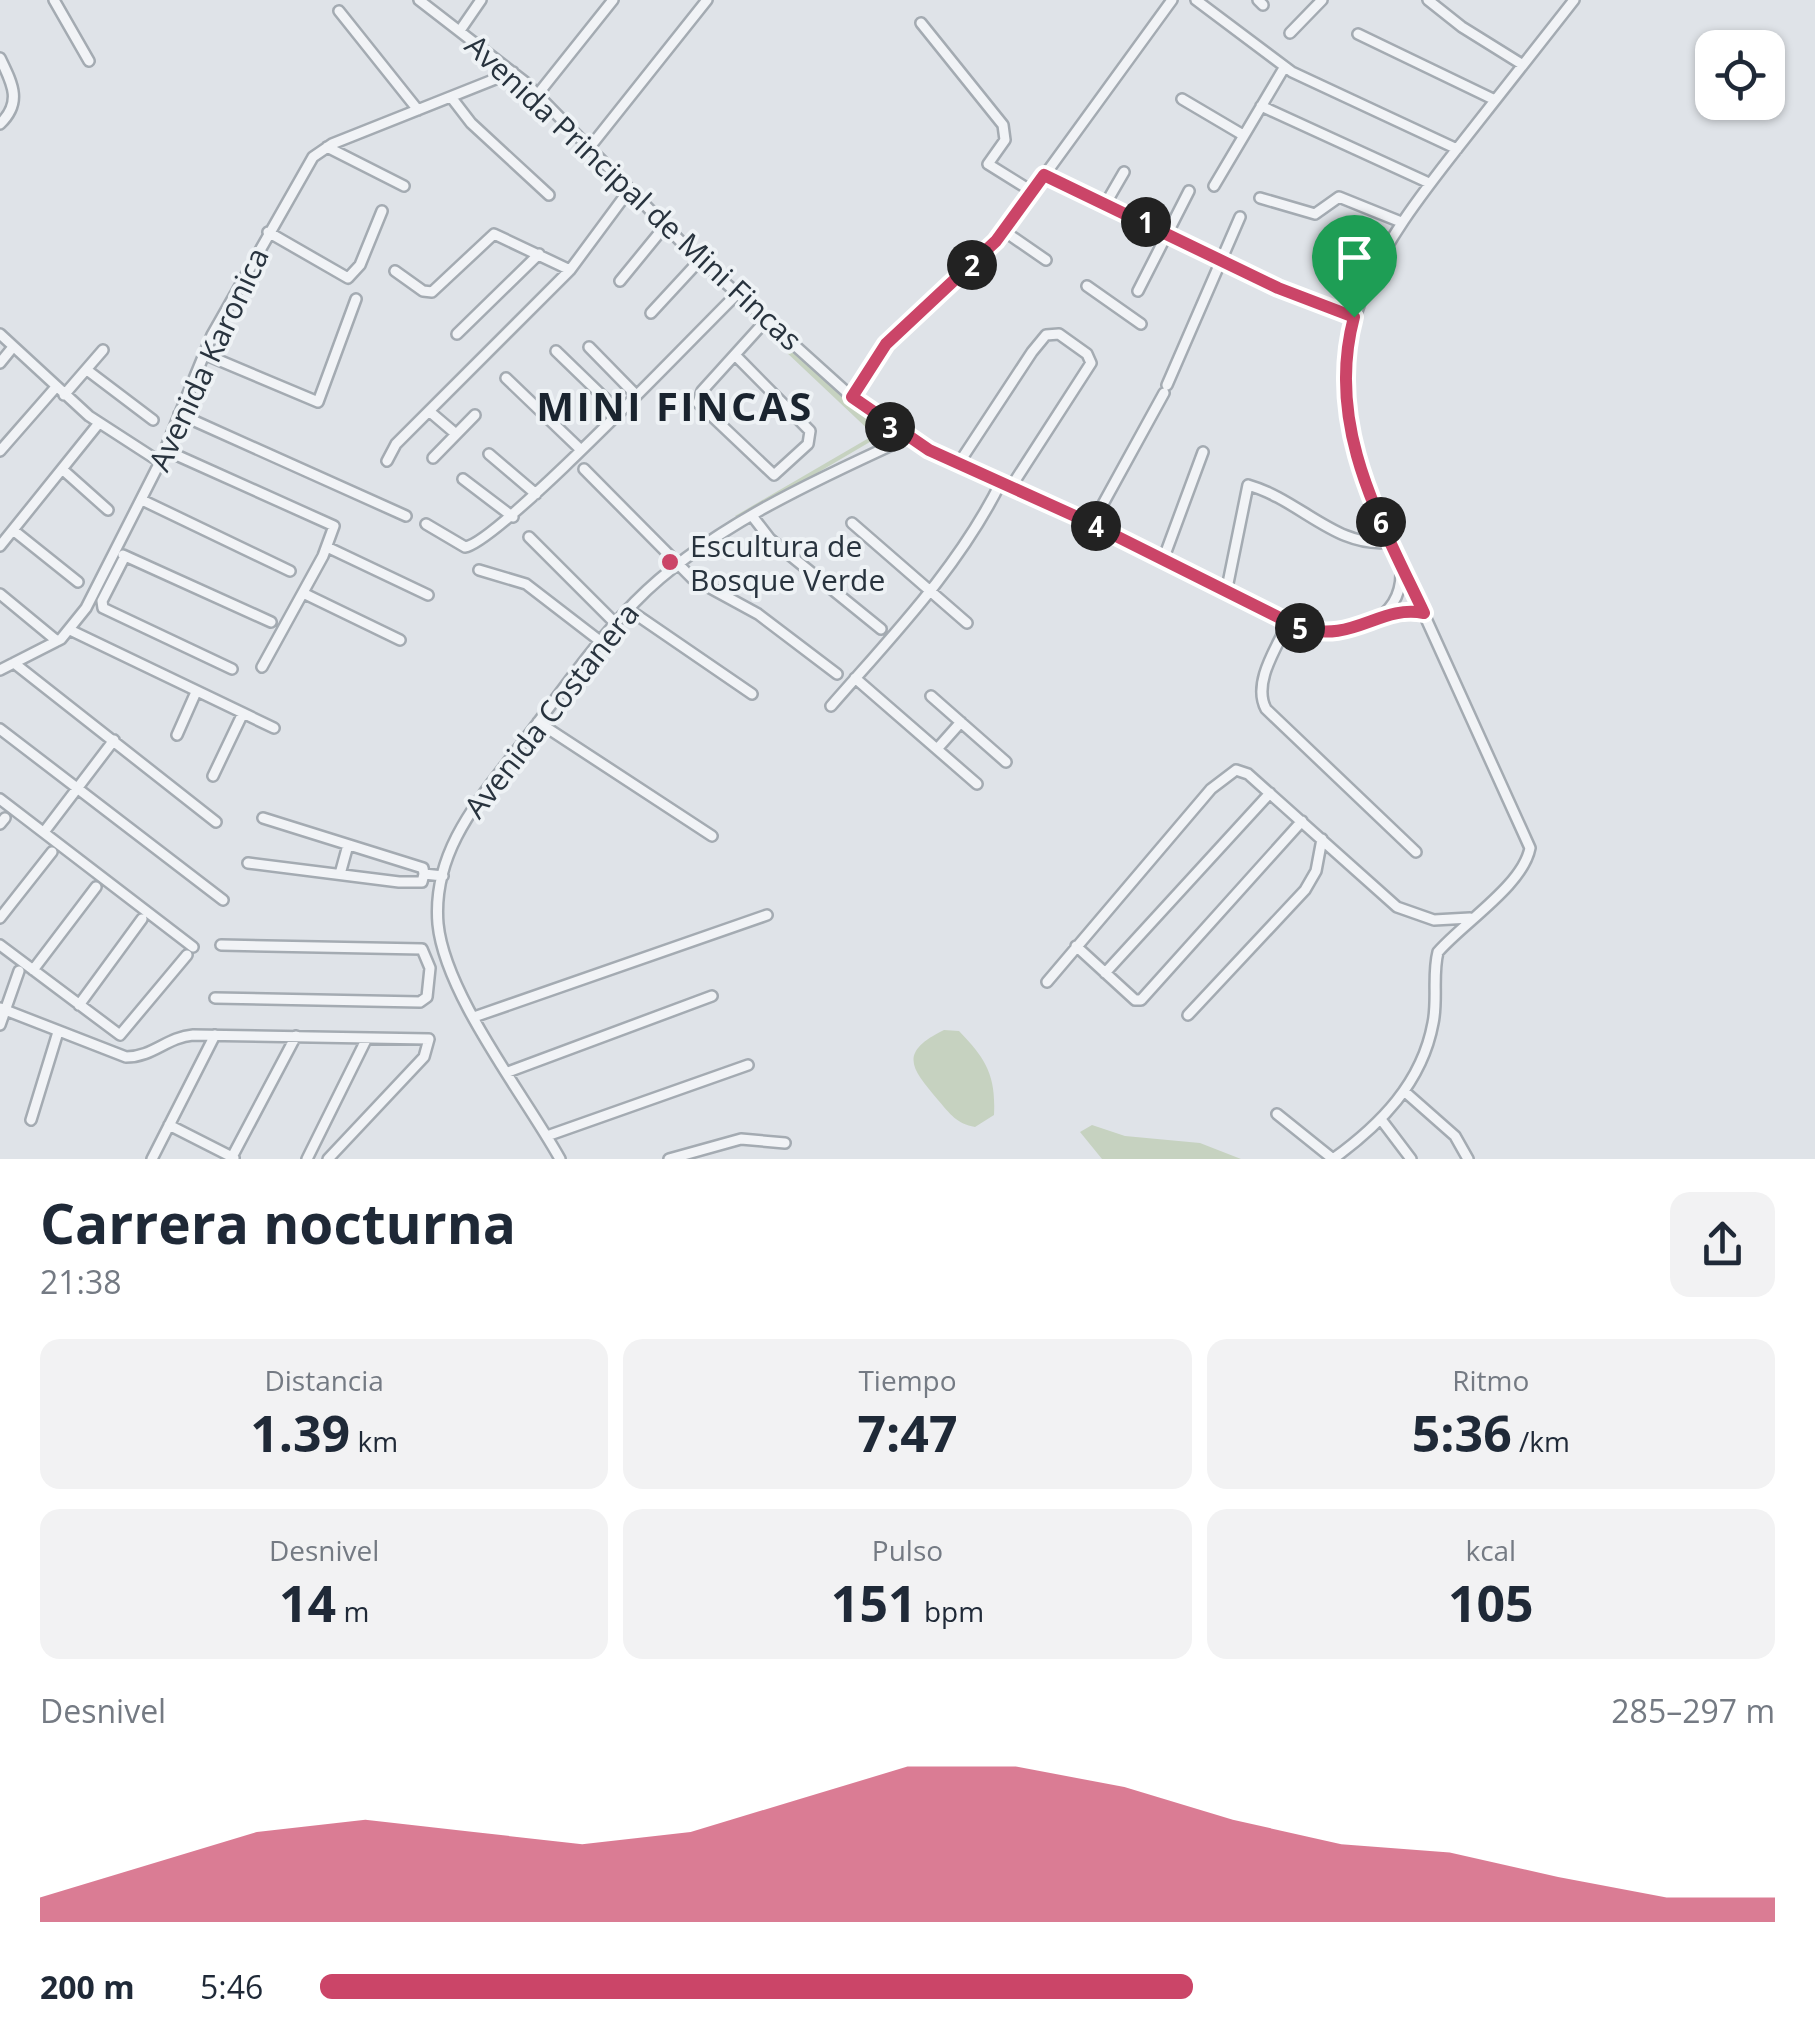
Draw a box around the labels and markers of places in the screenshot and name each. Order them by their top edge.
pin: 1 [1121,197,1171,247]
pin [1312,215,1397,318]
pin: 2 [947,240,997,290]
pin: 3 [865,402,915,452]
pin: 6 [1356,497,1406,547]
pin: 4 [1071,501,1121,551]
place label: Escultura de Bosque Verde [690,525,885,600]
marker: Escultura de Bosque Verde [659,551,681,573]
pin: 5 [1275,603,1325,653]

